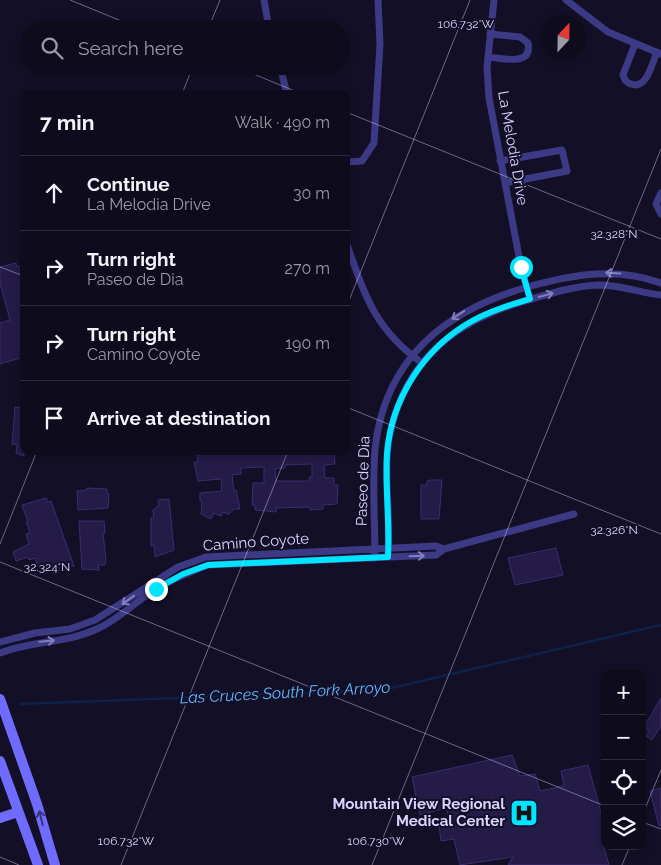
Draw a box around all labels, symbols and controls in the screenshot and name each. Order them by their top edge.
north arrow [541,15,586,60]
text: 106.732°W [438,17,495,31]
search box [20,20,350,75]
icon: search [38,34,66,62]
text: Search here [78,37,184,59]
street label: La Melodia Drive [494,89,532,207]
text: 7 min [40,110,94,135]
text: Walk · 490 m [235,113,330,132]
text: Continue [87,173,170,195]
icon: ahead [40,179,68,207]
text: 30 m [293,184,330,203]
text: La Melodia Drive [87,195,211,214]
text: 32.328°N [590,227,638,241]
text: Turn right [87,248,176,270]
icon: right [40,254,68,282]
route start [510,256,533,279]
text: 270 m [285,259,330,278]
one-way arrow [606,269,622,278]
text: Paseo de Dia [87,270,183,289]
one-way arrow [537,290,553,299]
one-way arrow [452,310,466,320]
text: Turn right [87,323,176,345]
icon: right [40,329,68,357]
text: 190 m [285,334,330,353]
text: Camino Coyote [87,345,200,364]
icon: arrive [40,404,68,432]
text: Arrive at destination [87,407,271,429]
street label: Paseo de Dia [352,436,374,526]
text: 32.326°N [590,523,638,537]
street label: Camino Coyote [202,529,310,555]
one-way arrow [409,552,425,561]
text: 32.324°N [24,560,70,574]
route end [145,578,168,601]
one-way arrow [121,595,135,605]
one-way arrow [39,637,55,646]
map controls [601,670,646,850]
button: + [601,670,646,715]
water label: Las Cruces South Fork Arroyo [179,677,391,708]
button: − [601,715,646,760]
button: locate [601,760,646,805]
place label: Mountain View Regional Medical Center [332,795,505,830]
hospital icon: Mountain View Regional Medical Center [509,798,539,828]
button: layers [601,805,646,850]
one-way arrow [36,811,45,827]
text: 106.732°W [98,834,155,848]
text: 106.730°W [347,834,405,848]

